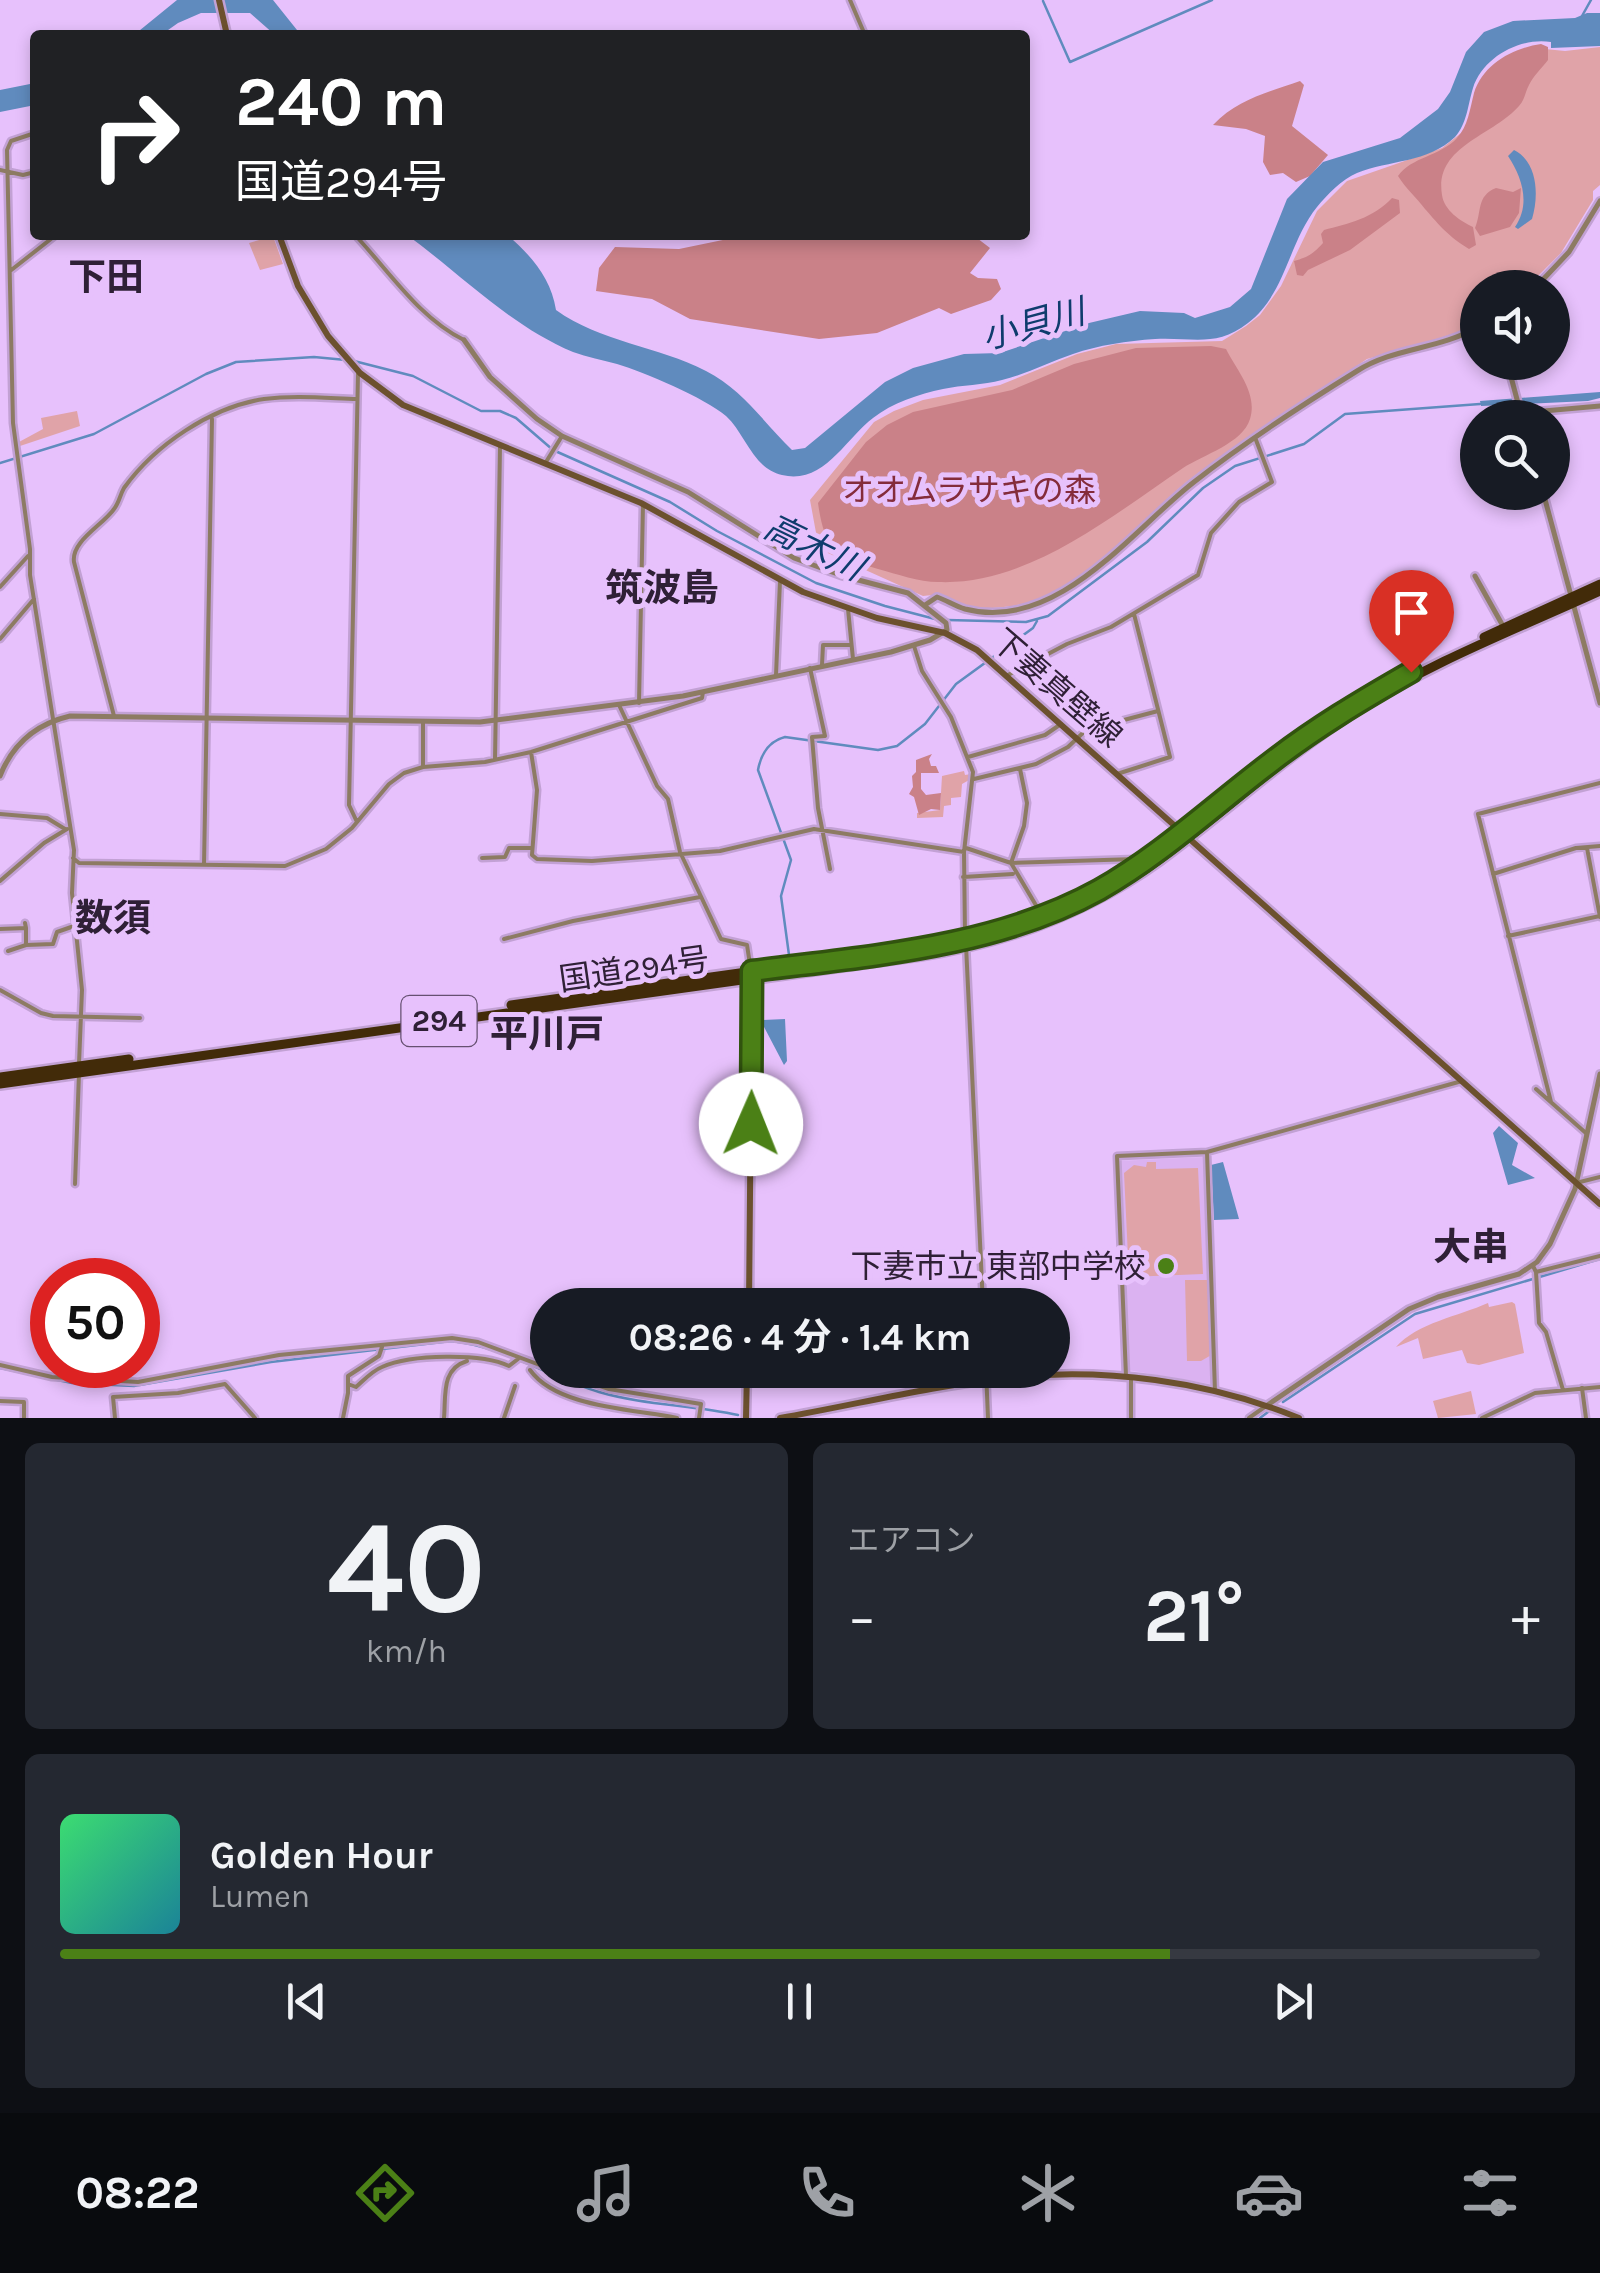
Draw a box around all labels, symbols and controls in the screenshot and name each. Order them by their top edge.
text: 240 m [235,61,447,143]
icon: right [70,70,200,200]
text: 国道294号 [235,156,447,208]
district label: 下田 [68,255,144,300]
map controls [1460,270,1570,510]
button: sound [1460,270,1570,380]
water label: 小貝川 [977,290,1093,358]
button: search [1460,400,1570,510]
park label: オオムラサキの森 [842,472,1096,509]
water label: 高木川 [758,506,874,591]
district label: 筑波島 [605,566,719,611]
pin [1369,570,1454,673]
icon: arrive [1384,585,1439,640]
street label: 下妻真壁線 [984,622,1129,755]
district label: 数須 [75,896,151,941]
street label: 国道294号 [557,941,711,998]
road number: 294 [402,996,476,1046]
district label: 平川戸 [490,1012,604,1057]
position arrow [699,1072,803,1176]
district label: 大串 [1433,1225,1509,1270]
place label: 下妻市立 東部中学校 [850,1248,1146,1285]
marker: 下妻市立 東部中学校 [1155,1255,1177,1277]
speed limit sign: 50 [30,1258,160,1388]
text: 08:26 · 4 分 · 1.4 km [629,1315,971,1360]
text: 40 [326,1492,486,1644]
text: エアコン [848,1522,976,1559]
text: 21° [1143,1572,1244,1660]
text: − [848,1585,876,1649]
text: + [1511,1585,1540,1649]
text: km/h [366,1633,447,1670]
text: Golden Hour [210,1833,433,1878]
text: Lumen [210,1878,310,1915]
icon: previous [279,1974,334,2029]
icon: pause [772,1974,827,2029]
icon: next [1266,1974,1321,2029]
icon: directions [350,2158,420,2228]
icon: music [571,2158,641,2228]
icon: phone [792,2158,862,2228]
icon: climate [1013,2158,1083,2228]
icon: car [1234,2158,1304,2228]
icon: filters [1455,2158,1525,2228]
text: 08:22 [75,2167,200,2219]

